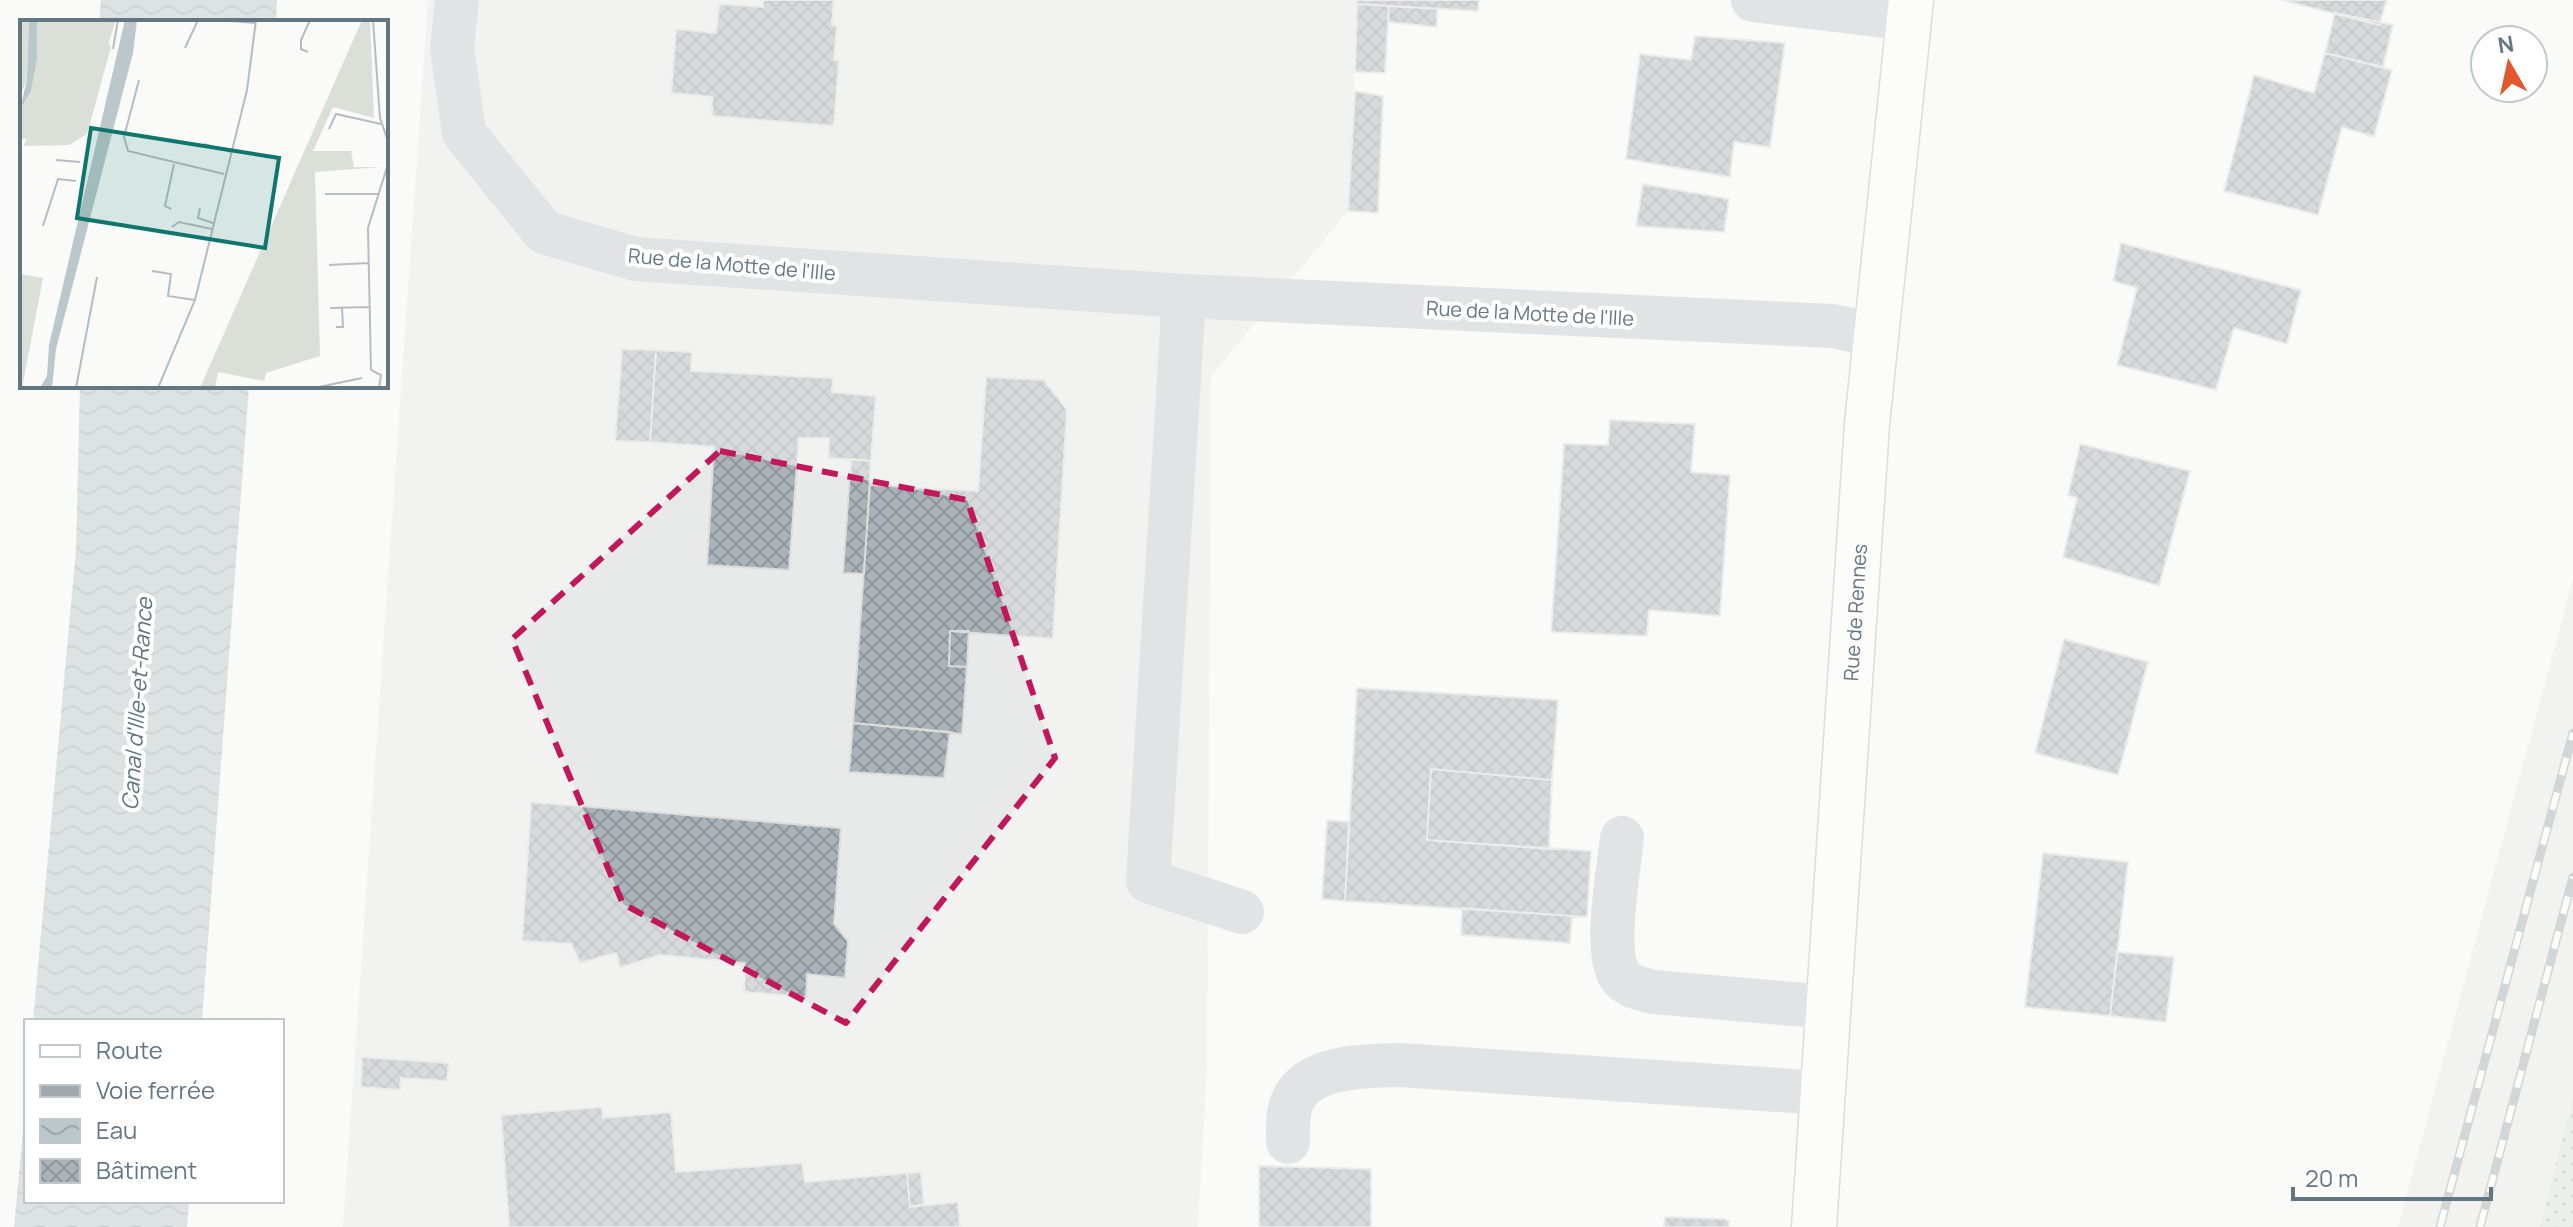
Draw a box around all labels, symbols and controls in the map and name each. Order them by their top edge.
inset map [20,20,388,388]
north arrow [2469,24,2549,104]
text: N [2496,28,2516,60]
street label: Rue de la Motte de l'Ille [627,241,837,287]
street label: Rue de la Motte de l'Ille [1425,294,1635,332]
street label: Rue de Rennes [1837,543,1873,682]
water label: Canal d'Ille-et-Rance [115,596,159,811]
legend [24,1019,284,1203]
text: Route [96,1033,163,1066]
text: Voie ferrée [96,1073,215,1106]
text: Eau [96,1113,137,1146]
scale bar [2293,1151,2491,1201]
text: Bâtiment [96,1153,197,1186]
text: 20 m [2305,1161,2358,1194]

